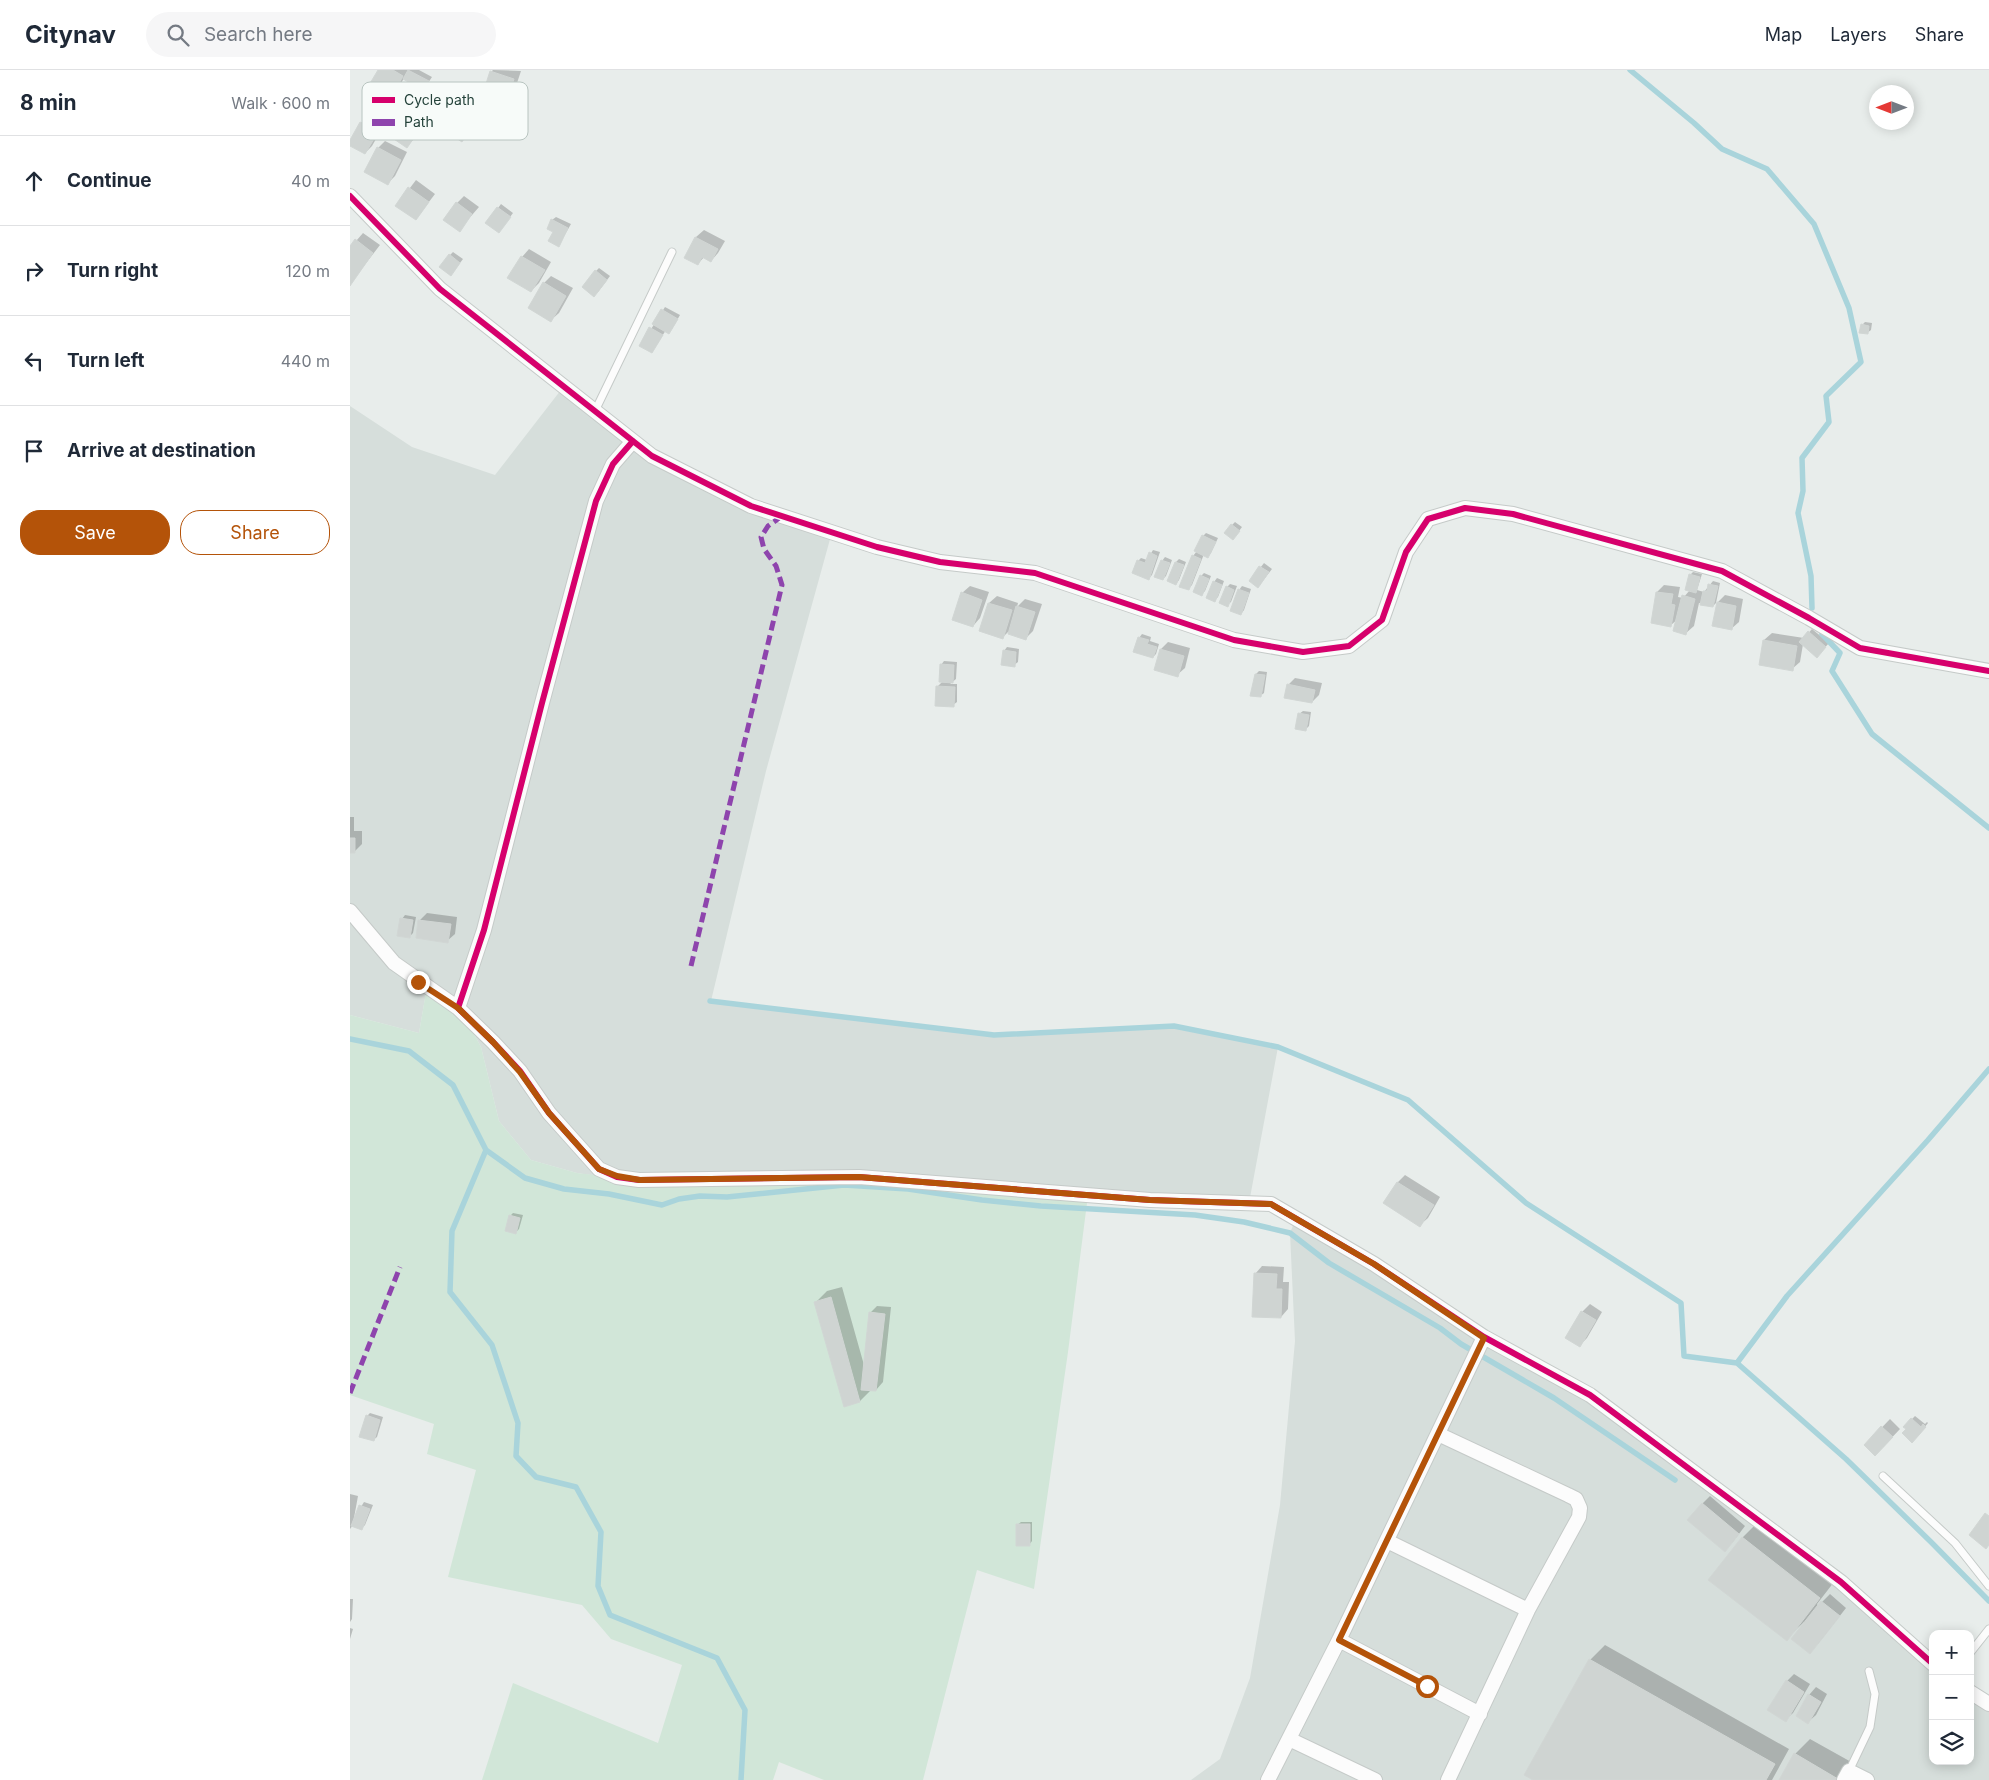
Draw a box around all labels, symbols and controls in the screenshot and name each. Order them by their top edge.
search box [146,12,496,57]
text: Citynav [25,20,116,49]
icon: search [164,21,192,49]
text: Search here [204,23,313,46]
text: Map [1765,24,1802,45]
text: Layers [1830,24,1887,45]
text: Share [1915,24,1964,45]
legend [362,82,528,140]
north arrow [1869,85,1914,130]
text: 8 min [20,90,77,115]
text: Cycle path [404,91,475,108]
text: Walk · 600 m [231,93,330,113]
text: Path [404,113,434,130]
icon: ahead [20,167,48,195]
text: Continue [67,169,152,192]
text: 40 m [291,171,330,191]
icon: right [20,257,48,285]
text: Turn right [67,259,158,282]
text: 120 m [285,261,330,281]
icon: left [20,347,48,375]
text: Turn left [67,349,145,372]
text: 440 m [281,351,330,371]
icon: arrive [20,437,48,465]
text: Arrive at destination [67,439,256,462]
button: Save [20,510,170,555]
button: Share [180,510,330,555]
route end [407,971,430,994]
map controls [1929,1630,1974,1765]
button: + [1929,1630,1974,1675]
route start [1416,1675,1439,1698]
button: − [1929,1675,1974,1720]
button: layers [1929,1720,1974,1765]

